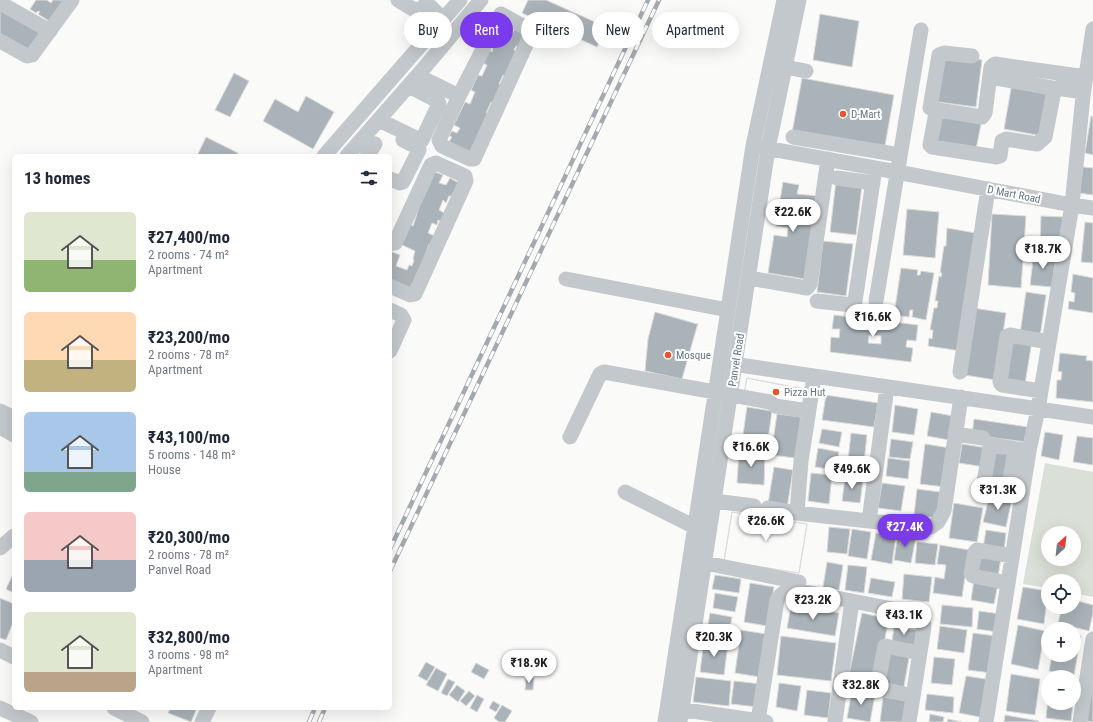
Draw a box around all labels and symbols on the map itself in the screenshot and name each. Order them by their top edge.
place label: D-Mart [851,108,880,121]
marker: D-Mart [838,109,848,119]
street label: D Mart Road [986,183,1042,206]
pin: ₹22.6K [760,199,826,233]
pin: ₹18.7K [1010,236,1076,270]
pin: ₹16.6K [840,304,906,338]
street label: Panvel Road [726,333,747,388]
place label: Mosque [676,349,711,362]
marker: Mosque [663,350,673,360]
place label: Pizza Hut [784,386,825,399]
marker: Pizza Hut [771,387,781,397]
pin: ₹16.6K [718,434,784,468]
pin: ₹49.6K [819,456,885,490]
pin: ₹31.3K [965,477,1031,511]
pin: ₹26.6K [733,508,799,542]
pin: ₹27.4K [872,514,938,548]
north arrow [1041,526,1081,566]
pin: ₹23.2K [780,587,846,621]
pin: ₹43.1K [871,602,937,636]
pin: ₹20.3K [681,624,747,658]
pin: ₹18.9K [496,650,562,684]
pin: ₹32.8K [828,672,894,706]

